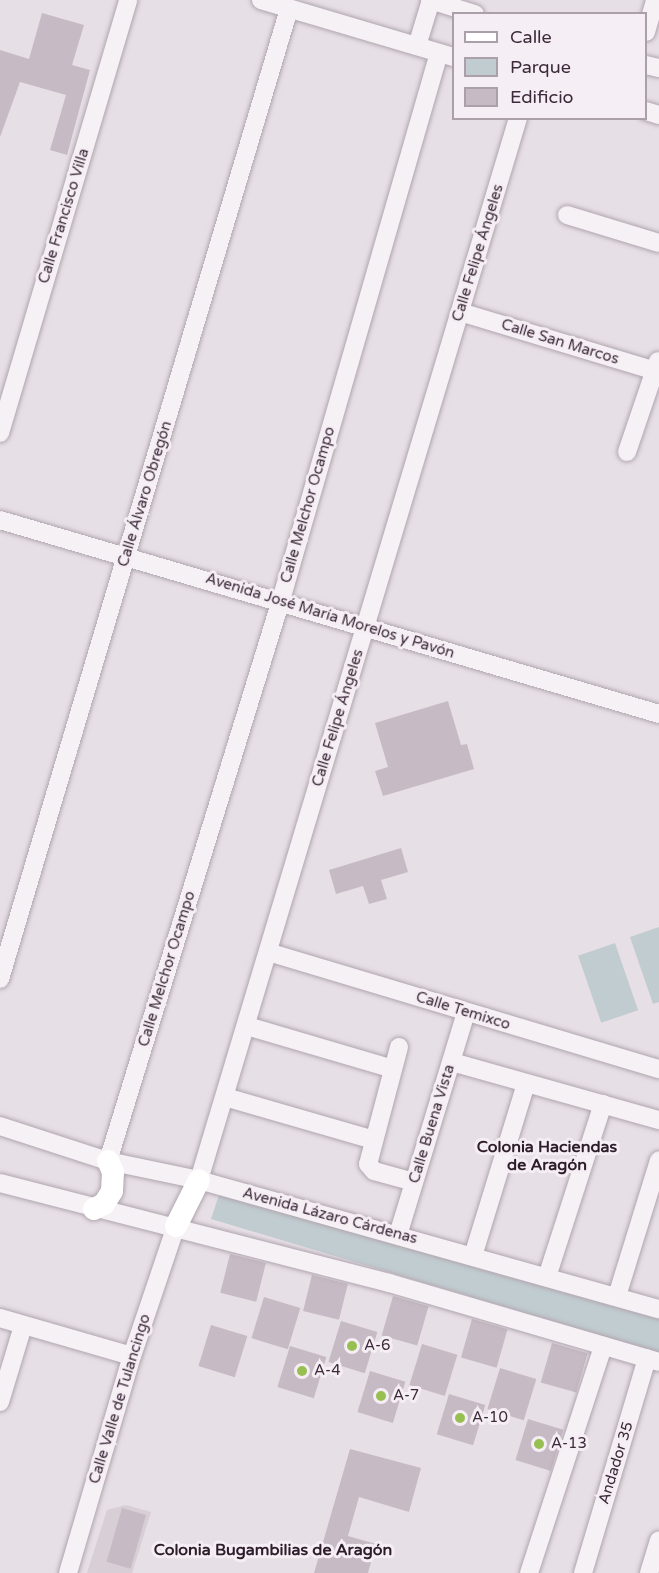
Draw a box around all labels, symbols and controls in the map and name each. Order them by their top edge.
legend [452,12,647,120]
text: Calle [510,26,552,48]
text: Parque [510,56,571,78]
text: Edificio [510,86,574,108]
street label: Calle Francisco Villa [35,146,93,286]
street label: Calle Felipe Ángeles [449,182,507,324]
street label: Calle San Marcos [499,316,621,368]
street label: Calle Álvaro Obregón [114,419,176,569]
street label: Calle Melchor Ocampo [277,425,339,585]
street label: Avenida José María Morelos y Pavón [203,569,457,663]
street label: Calle Felipe Ángeles [309,647,367,789]
street label: Calle Melchor Ocampo [135,889,199,1049]
street label: Calle Temixco [414,988,512,1034]
street label: Calle Buena Vista [405,1062,459,1186]
district label: Colonia Haciendas de Aragón [477,1137,617,1175]
street label: Avenida Lázaro Cárdenas [241,1184,419,1248]
street label: Calle Valle de Tulancingo [86,1312,154,1486]
place label: A-6 [364,1337,391,1355]
marker: A-6 [345,1339,359,1353]
place label: A-4 [314,1362,341,1380]
marker: A-4 [295,1364,309,1378]
place label: A-7 [393,1387,419,1405]
marker: A-7 [374,1389,388,1403]
place label: A-10 [472,1409,508,1427]
marker: A-10 [453,1411,467,1425]
street label: Andador 35 [595,1420,637,1506]
place label: A-13 [551,1435,587,1453]
marker: A-13 [532,1437,546,1451]
district label: Colonia Bugambilias de Aragón [154,1540,392,1560]

